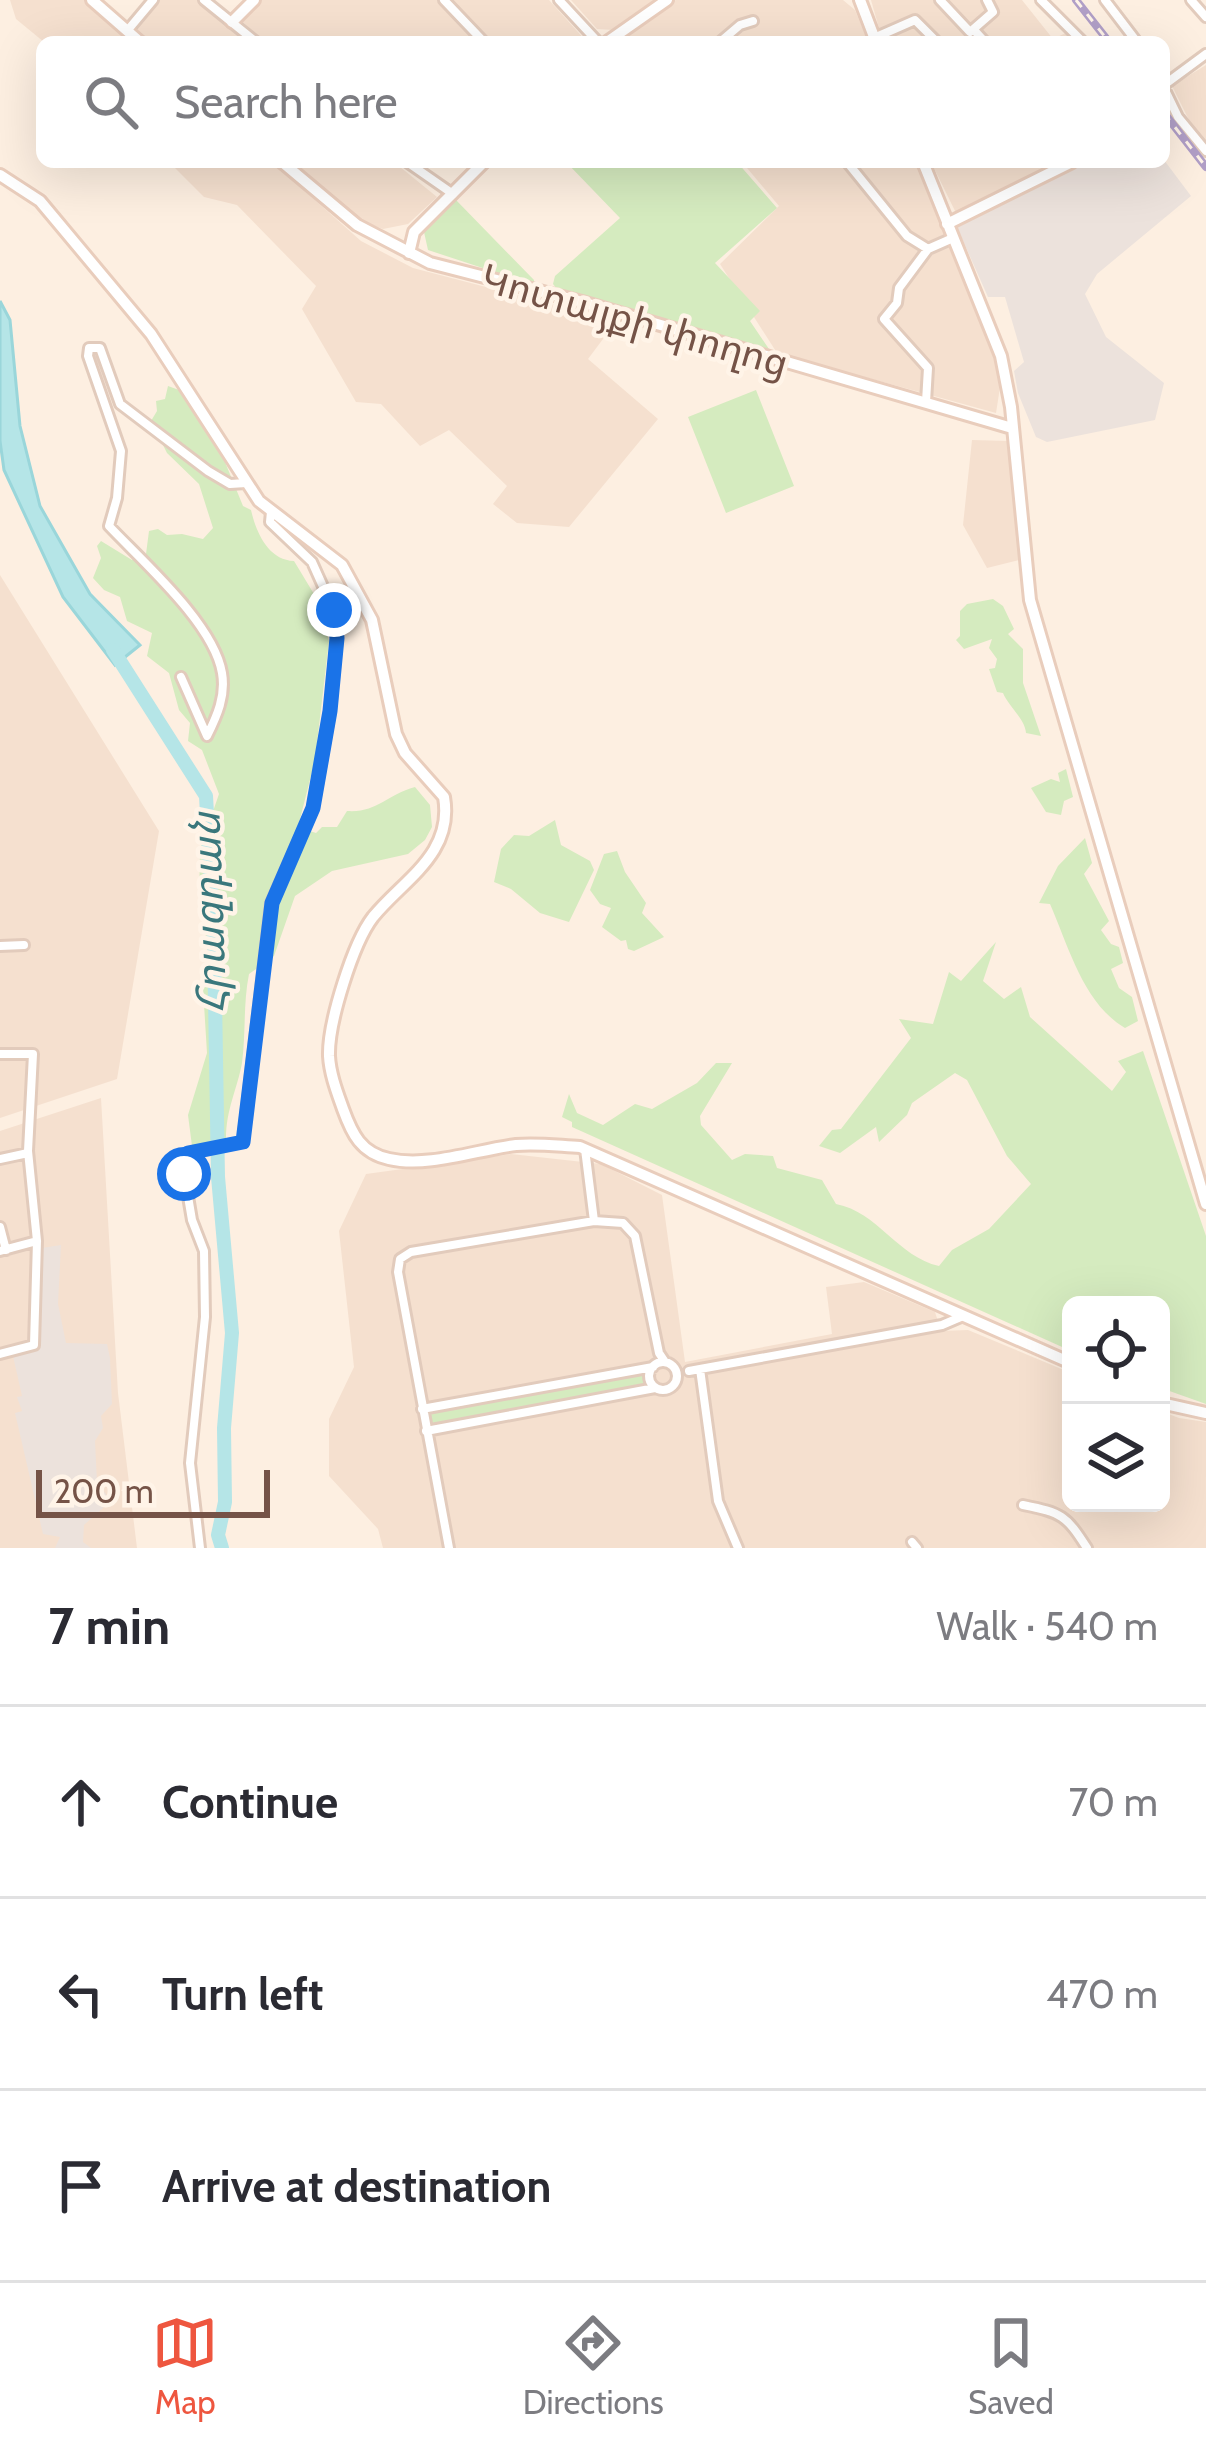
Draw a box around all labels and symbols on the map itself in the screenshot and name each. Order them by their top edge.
street label: Կոտայքի փողոց [476,253,794,387]
route end [307,583,361,637]
water label: Հրազդան [178,810,237,1014]
route start [157,1147,211,1201]
scale bar [36,1464,270,1517]

